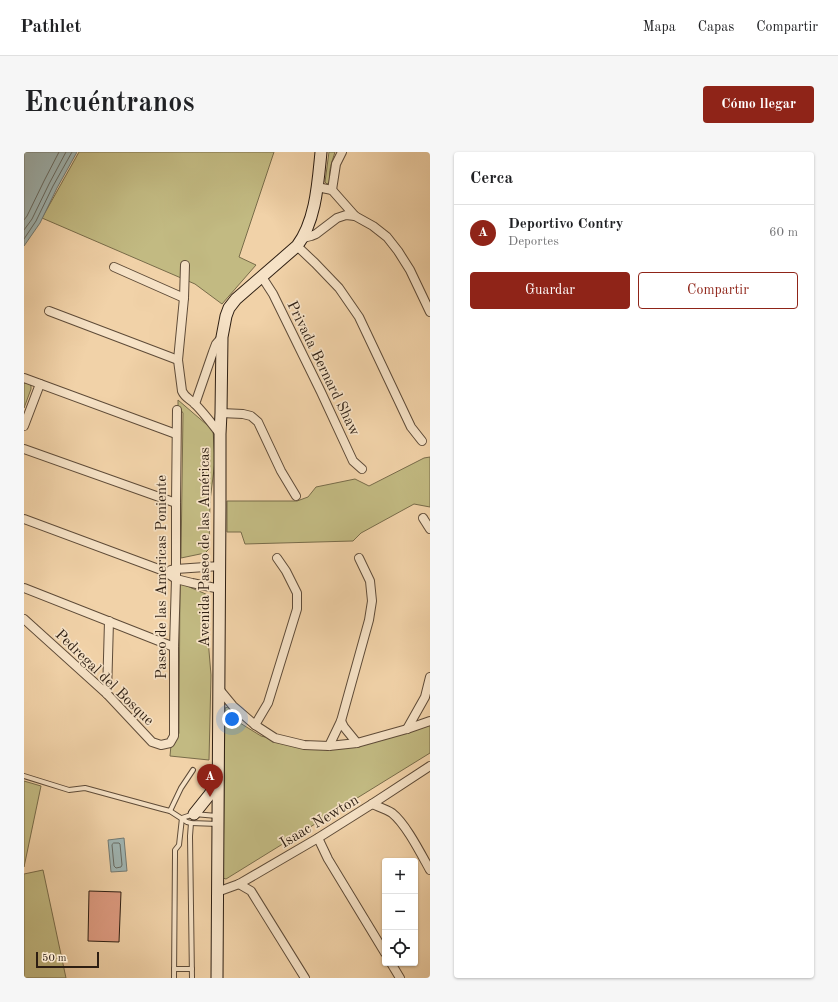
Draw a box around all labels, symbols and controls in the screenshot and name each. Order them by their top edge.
text: Pathlet [20,18,81,37]
text: Mapa [643,20,676,34]
text: Capas [698,20,734,34]
text: Compartir [756,20,818,34]
button: Cómo llegar [703,86,814,123]
text: Encuéntranos [24,90,194,118]
text: Cerca [470,170,513,187]
text: Deportivo Contry [508,217,624,232]
text: A [478,226,488,239]
text: 60 m [769,226,798,239]
text: Deportes [508,235,559,248]
button: Guardar [470,272,630,309]
button: Compartir [638,272,798,309]
street label: Privada Bernard Shaw [283,299,362,439]
street label: Avenida Paseo de las Américas [198,447,213,647]
street label: Paseo de las Americas Poniente [155,475,170,679]
street label: Pedregal del Bosque [52,627,156,729]
your location [222,709,242,729]
pin: A [197,764,223,797]
street label: Isaac Newton [278,793,362,852]
map controls [382,858,418,966]
button: + [382,858,418,894]
button: − [382,894,418,930]
button: locate [382,930,418,966]
scale bar [36,950,99,969]
text: 50 m [42,953,67,964]

